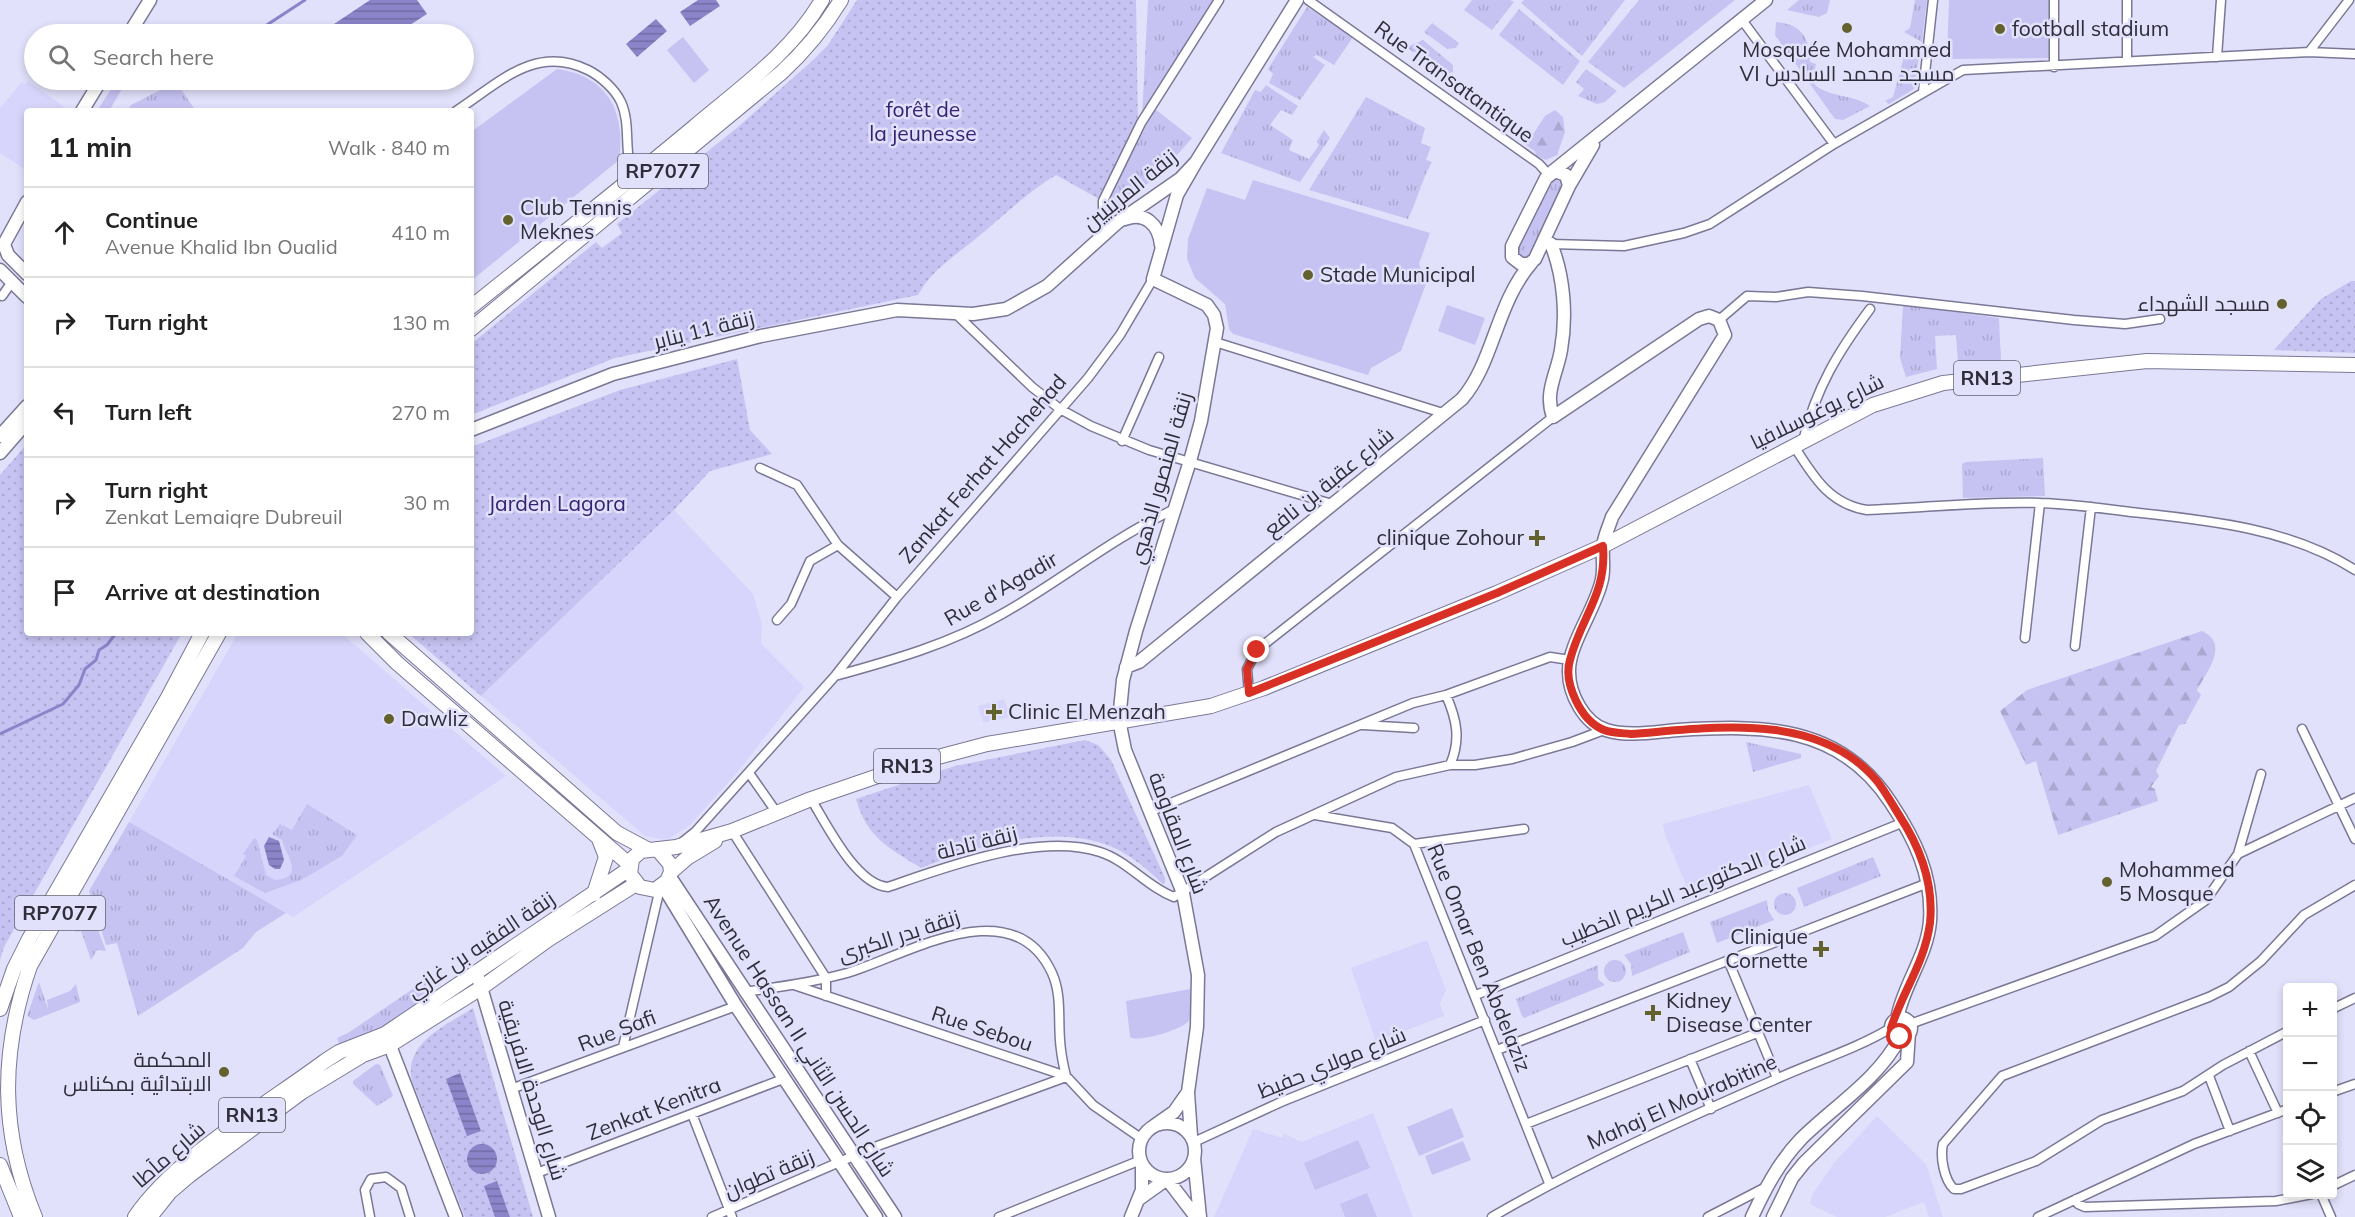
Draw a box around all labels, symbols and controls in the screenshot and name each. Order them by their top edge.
street label: Rue Transatantique [1370,15,1539,148]
place label: football stadium [2012,15,2169,41]
marker: Mosquée Mohammed VI مسجد محمد السادس [1840,21,1854,35]
marker: football stadium [1993,22,2007,36]
search box [24,24,474,90]
place label: Mosquée Mohammed VI مسجد محمد السادس [1740,36,1954,87]
icon: search [45,41,78,74]
text: Search here [93,43,214,71]
park label: forêt de la jeunesse [869,96,977,146]
text: 11 min [48,131,132,164]
text: Walk · 840 m [328,135,450,160]
street label: زنقة المرينيين [1077,143,1183,236]
road number: RP7077 [618,154,708,188]
place label: Club Tennis Meknes [520,194,632,244]
text: Continue [105,206,198,234]
marker: Club Tennis Meknes [501,213,515,227]
icon: ahead [48,216,81,249]
text: 410 m [391,220,450,245]
text: Avenue Khalid Ibn Oualid [105,234,338,259]
place label: Stade Municipal [1320,261,1476,287]
marker: Stade Municipal [1301,268,1315,282]
place label: مسجد الشهداء [2137,290,2270,317]
marker: مسجد الشهداء [2275,297,2289,311]
street label: زنقة 11 يناير [650,304,757,354]
icon: right [48,306,81,339]
text: Turn right [105,308,208,336]
text: 130 m [391,310,450,335]
road number: RN13 [1954,361,2020,395]
street label: شارع يوغوسلافيا [1746,368,1888,456]
street label: Zankat Ferhat Hachehad [893,369,1071,568]
street label: زنقة المنصور الذهبي [1123,389,1201,568]
icon: left [48,396,81,429]
text: Turn left [105,398,192,426]
text: 270 m [391,400,450,425]
street label: شارع عقبة بن نافع [1258,421,1400,543]
text: Turn right [105,476,208,504]
icon: right [48,486,81,519]
text: 30 m [403,490,450,515]
park label: Jarden Lagora [488,490,626,516]
text: Zenkat Lemaiqre Dubreuil [105,504,342,529]
place label: clinique Zohour [1376,524,1524,550]
marker: clinique Zohour [1528,529,1546,547]
street label: Rue d'Agadir [939,545,1062,631]
icon: arrive [48,576,81,609]
text: Arrive at destination [105,578,320,606]
route end [1243,636,1269,662]
place label: Clinic El Menzah [1008,698,1166,724]
marker: Clinic El Menzah [985,703,1003,721]
place label: Dawliz [401,705,468,731]
marker: Dawliz [382,712,396,726]
road number: RN13 [874,749,940,783]
street label: شارع المقاومة [1142,768,1214,898]
street label: زنقة تادلة [934,819,1020,865]
street label: شارع الدكتورعبد الكريم الخطيب [1556,829,1810,953]
street label: Rue Omar Ben Abdelaziz [1422,840,1538,1076]
place label: Mohammed 5 Mosque [2119,856,2235,906]
marker: Mohammed 5 Mosque [2100,875,2114,889]
street label: زنقة الفقيه بن غازي [401,885,562,1007]
street label: Avenue Hassan II شارع الحسن الثاني [695,890,901,1184]
road number: RP7077 [15,896,105,930]
street label: زنقة بدر الكبرى [834,903,963,968]
place label: Clinique Cornette [1725,923,1808,973]
marker: Clinique Cornette [1812,940,1830,958]
map controls [2283,983,2337,1199]
button: + [2283,983,2337,1037]
place label: Kidney Disease Center [1666,987,1812,1037]
street label: شارع الوحدة الافريقية [491,996,573,1184]
street label: Rue Sebou [928,999,1036,1057]
street label: Rue Safi [574,1003,659,1057]
marker: Kidney Disease Center [1644,1004,1662,1022]
street label: شارع مولاي حفيظ [1254,1021,1411,1107]
route start [1886,1023,1912,1049]
button: − [2283,1037,2337,1091]
place label: المحكمة الابتدائية بمكناس [63,1046,212,1097]
street label: Mahaj El Mourabitine [1583,1048,1780,1155]
marker: المحكمة الابتدائية بمكناس [217,1065,231,1079]
street label: Zenkat Kenitra [583,1071,724,1146]
button: locate [2283,1091,2337,1145]
road number: RN13 [219,1098,285,1132]
street label: شارع مآطا [127,1116,211,1194]
street label: زنقة تطوان [720,1142,818,1205]
button: layers [2283,1145,2337,1199]

